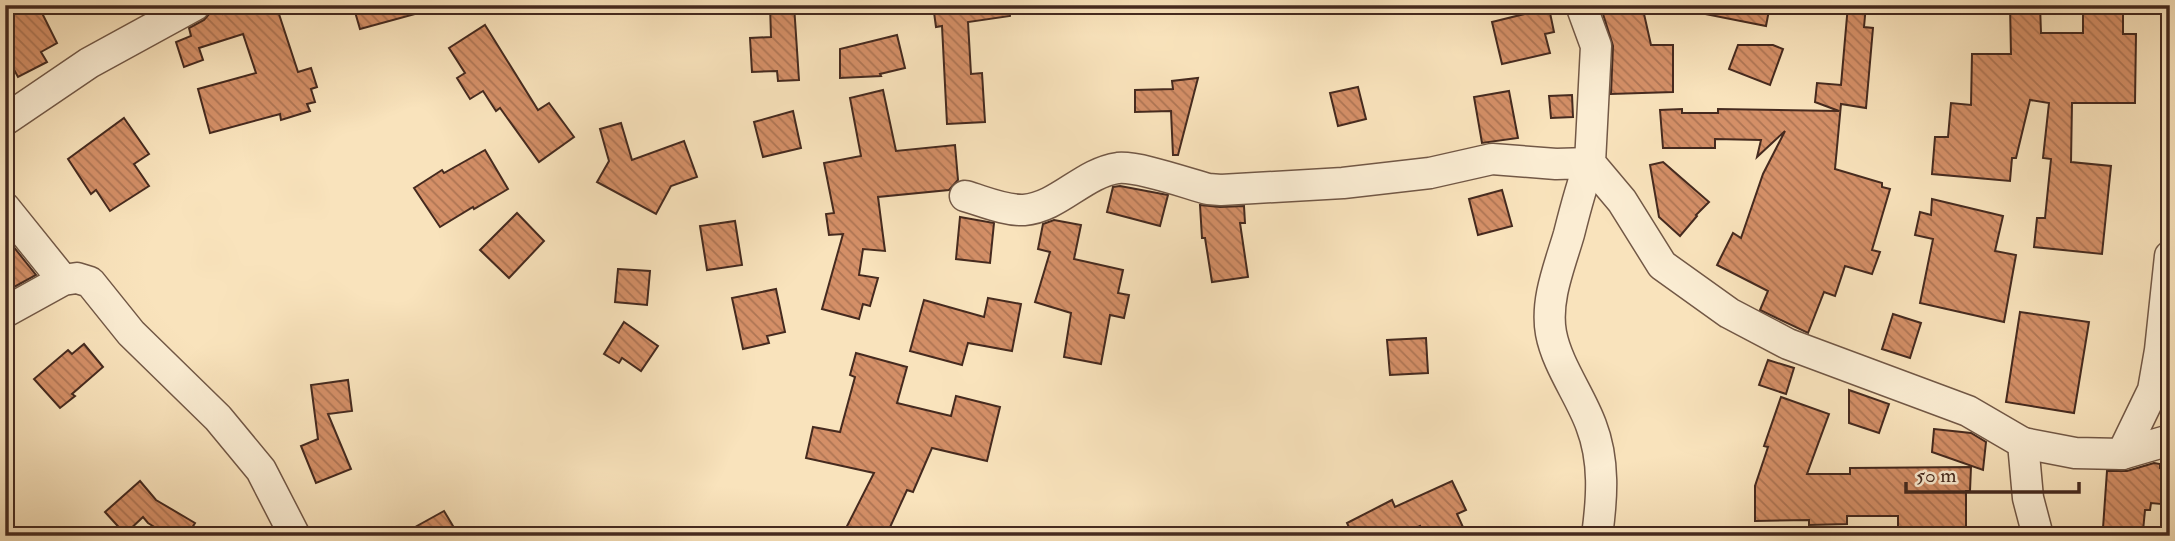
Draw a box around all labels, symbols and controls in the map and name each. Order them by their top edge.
scale bar [1906,450,2079,494]
text: 50 m [1916,462,1957,489]

